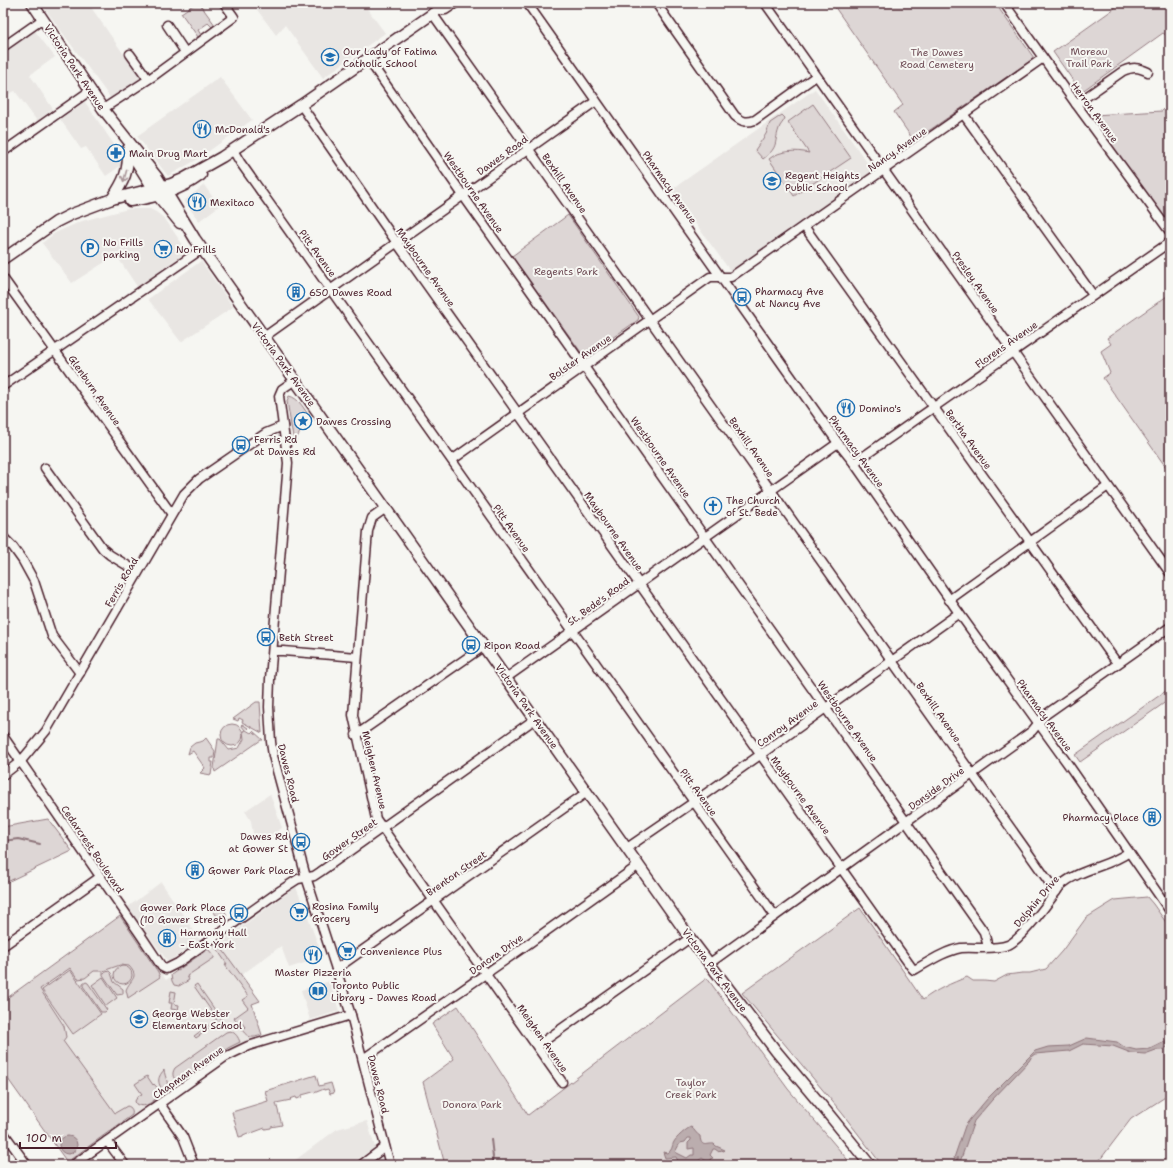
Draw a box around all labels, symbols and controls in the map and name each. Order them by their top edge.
street label: Victoria Park Avenue [41,22,108,113]
place label: Our Lady of Fatima Catholic School [343,45,438,70]
park label: Moreau Trail Park [1066,45,1112,70]
park label: The Dawes Road Cemetery [900,46,974,71]
school or university icon: Our Lady of Fatima Catholic School [320,47,340,67]
street label: Herron Avenue [1068,79,1121,146]
restaurant icon: McDonald's [192,119,212,139]
place label: McDonald's [215,123,270,136]
street label: Nancy Avenue [865,124,930,175]
street label: Dawes Road [474,132,531,178]
pharmacy icon: Main Drug Mart [106,143,126,163]
place label: Main Drug Mart [129,147,208,160]
street label: Pharmacy Avenue [640,148,700,227]
street label: Westbourne Avenue [441,149,507,236]
street label: Bexhill Avenue [539,151,590,216]
one-way arrow [121,169,128,182]
place label: Regent Heights Public School [785,169,860,194]
school or university icon: Regent Heights Public School [762,171,782,191]
restaurant icon: Mexitaco [187,192,207,212]
place label: Mexitaco [210,196,254,209]
street label: Maybourne Avenue [393,225,458,310]
street label: Pitt Avenue [296,227,339,280]
place label: No Frills parking [103,236,143,261]
parking icon: No Frills parking [80,238,100,258]
supermarket icon: No Frills [153,239,173,259]
place label: No Frills [176,243,216,256]
street label: Presley Avenue [949,249,1002,316]
park label: Regents Park [534,265,598,278]
building icon: 650 Dawes Road [286,282,306,302]
place label: Pharmacy Ave at Nancy Ave [755,285,824,310]
place label: 650 Dawes Road [309,286,393,299]
bus stop icon: Pharmacy Ave at Nancy Ave [732,287,752,307]
street label: Florens Avenue [972,318,1040,371]
street label: Victoria Park Avenue [249,320,319,409]
street label: Bolster Avenue [547,331,614,384]
street label: Glenburn Avenue [65,353,124,428]
restaurant icon: Domino's [836,398,856,418]
place label: Domino's [859,402,901,415]
street label: Bertha Avenue [942,407,995,472]
place icon: Dawes Crossing [293,411,313,431]
street label: Pharmacy Avenue [826,413,887,490]
street label: Westbourne Avenue [628,414,694,501]
place label: Dawes Crossing [316,415,391,428]
street label: Bexhill Avenue [726,415,777,480]
place label: Ferris Rd at Dawes Rd [254,433,316,458]
bus stop icon: Ferris Rd at Dawes Rd [231,435,251,455]
street label: Maybourne Avenue [581,489,646,574]
place label: The Church of St. Bede [726,494,780,519]
church icon: The Church of St. Bede [703,496,723,516]
street label: Pitt Avenue [490,502,533,555]
street label: Ferris Road [102,554,141,610]
street label: St. Bede's Road [565,574,633,628]
bus stop icon: Beth Street [256,627,276,647]
place label: Beth Street [279,631,334,644]
bus stop icon: Ripon Road [461,635,481,655]
place label: Ripon Road [484,639,541,652]
street label: Victoria Park Avenue [492,661,561,752]
street label: Pharmacy Avenue [1014,677,1075,754]
street label: Westbourne Avenue [815,678,881,765]
street label: Bexhill Avenue [913,680,964,745]
street label: Conroy Avenue [754,697,821,750]
street label: Meighen Avenue [359,730,390,811]
street label: Dawes Road [275,742,302,804]
street label: Maybourne Avenue [768,754,834,837]
street label: Donside Drive [906,764,967,813]
street label: Pitt Avenue [677,766,720,819]
street label: Cedarcrest Boulevard [58,803,127,896]
building icon: Pharmacy Place [1142,807,1162,827]
place label: Pharmacy Place [1063,811,1139,824]
street label: Gower Street [319,815,380,863]
place label: Dawes Rd at Gower St [229,830,289,855]
bus stop icon: Dawes Rd at Gower St [291,832,311,852]
street label: Brenton Street [424,848,489,899]
building icon: Gower Park Place [185,860,205,880]
place label: Gower Park Place [208,864,294,877]
street label: Dolphin Drive [1011,872,1062,930]
place label: Rosina Family Grocery [312,900,379,925]
place label: Gower Park Place (10 Gower Street) [140,901,226,926]
supermarket icon: Rosina Family Grocery [289,902,309,922]
bus stop icon: Gower Park Place (10 Gower Street) [229,903,249,923]
place label: Harmony Hall - East York [180,926,247,951]
street label: Victoria Park Avenue [679,926,750,1015]
building icon: Harmony Hall - East York [157,928,177,948]
street label: Donora Drive [467,931,526,978]
supermarket icon: Convenience Plus [337,941,357,961]
restaurant icon: Master Pizzeria [303,945,323,965]
place label: Convenience Plus [360,945,442,958]
place label: Master Pizzeria [275,966,352,979]
place label: Toronto Public Library - Dawes Road [331,979,437,1004]
library icon: Toronto Public Library - Dawes Road [308,981,328,1001]
street label: Meighen Avenue [514,1002,571,1075]
place label: George Webster Elementary School [152,1007,242,1032]
school or university icon: George Webster Elementary School [129,1009,149,1029]
street label: Chapman Avenue [150,1043,226,1102]
street label: Dawes Road [365,1053,392,1115]
park label: Taylor Creek Park [665,1076,717,1101]
park label: Donora Park [442,1098,502,1111]
scale bar [20,1124,116,1150]
text: 100 m [26,1130,62,1146]

